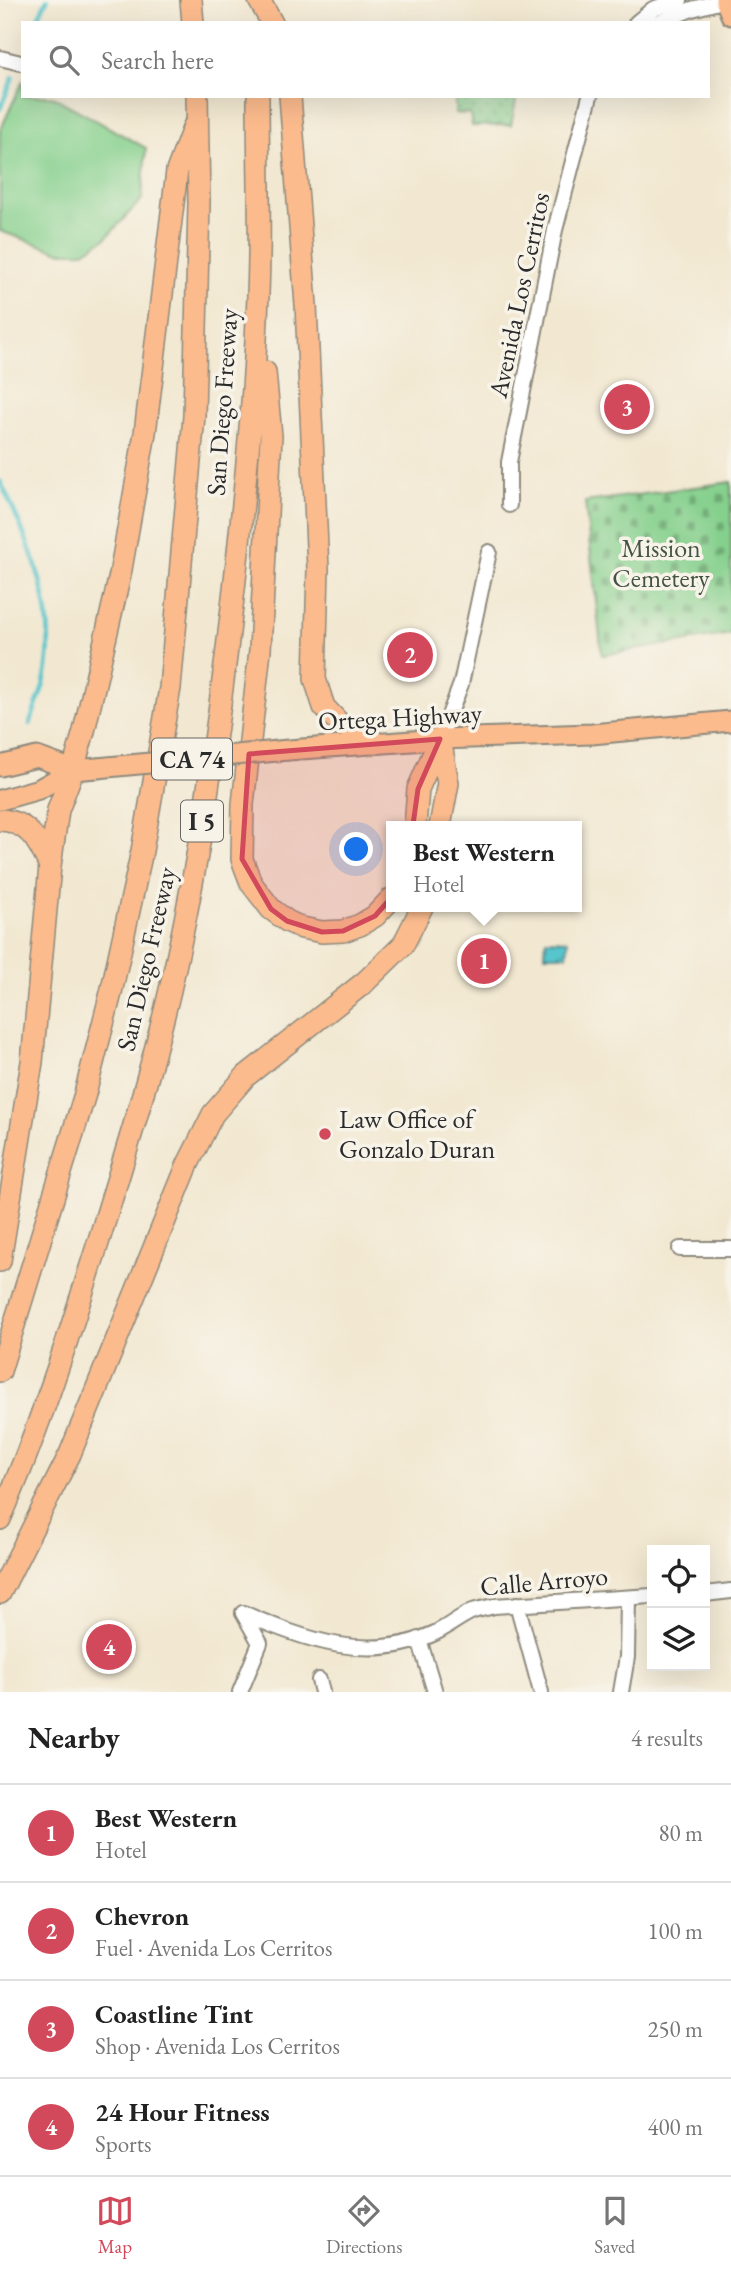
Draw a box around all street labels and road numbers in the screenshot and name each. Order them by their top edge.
street label: Avenida Los Cerritos [480,189,557,402]
street label: San Diego Freeway [198,307,246,497]
street label: Ortega Highway [317,696,483,738]
road number: CA 74 [152,738,232,780]
road number: I 5 [181,800,223,842]
street label: San Diego Freeway [108,863,184,1054]
street label: Calle Arroyo [479,1558,609,1604]

